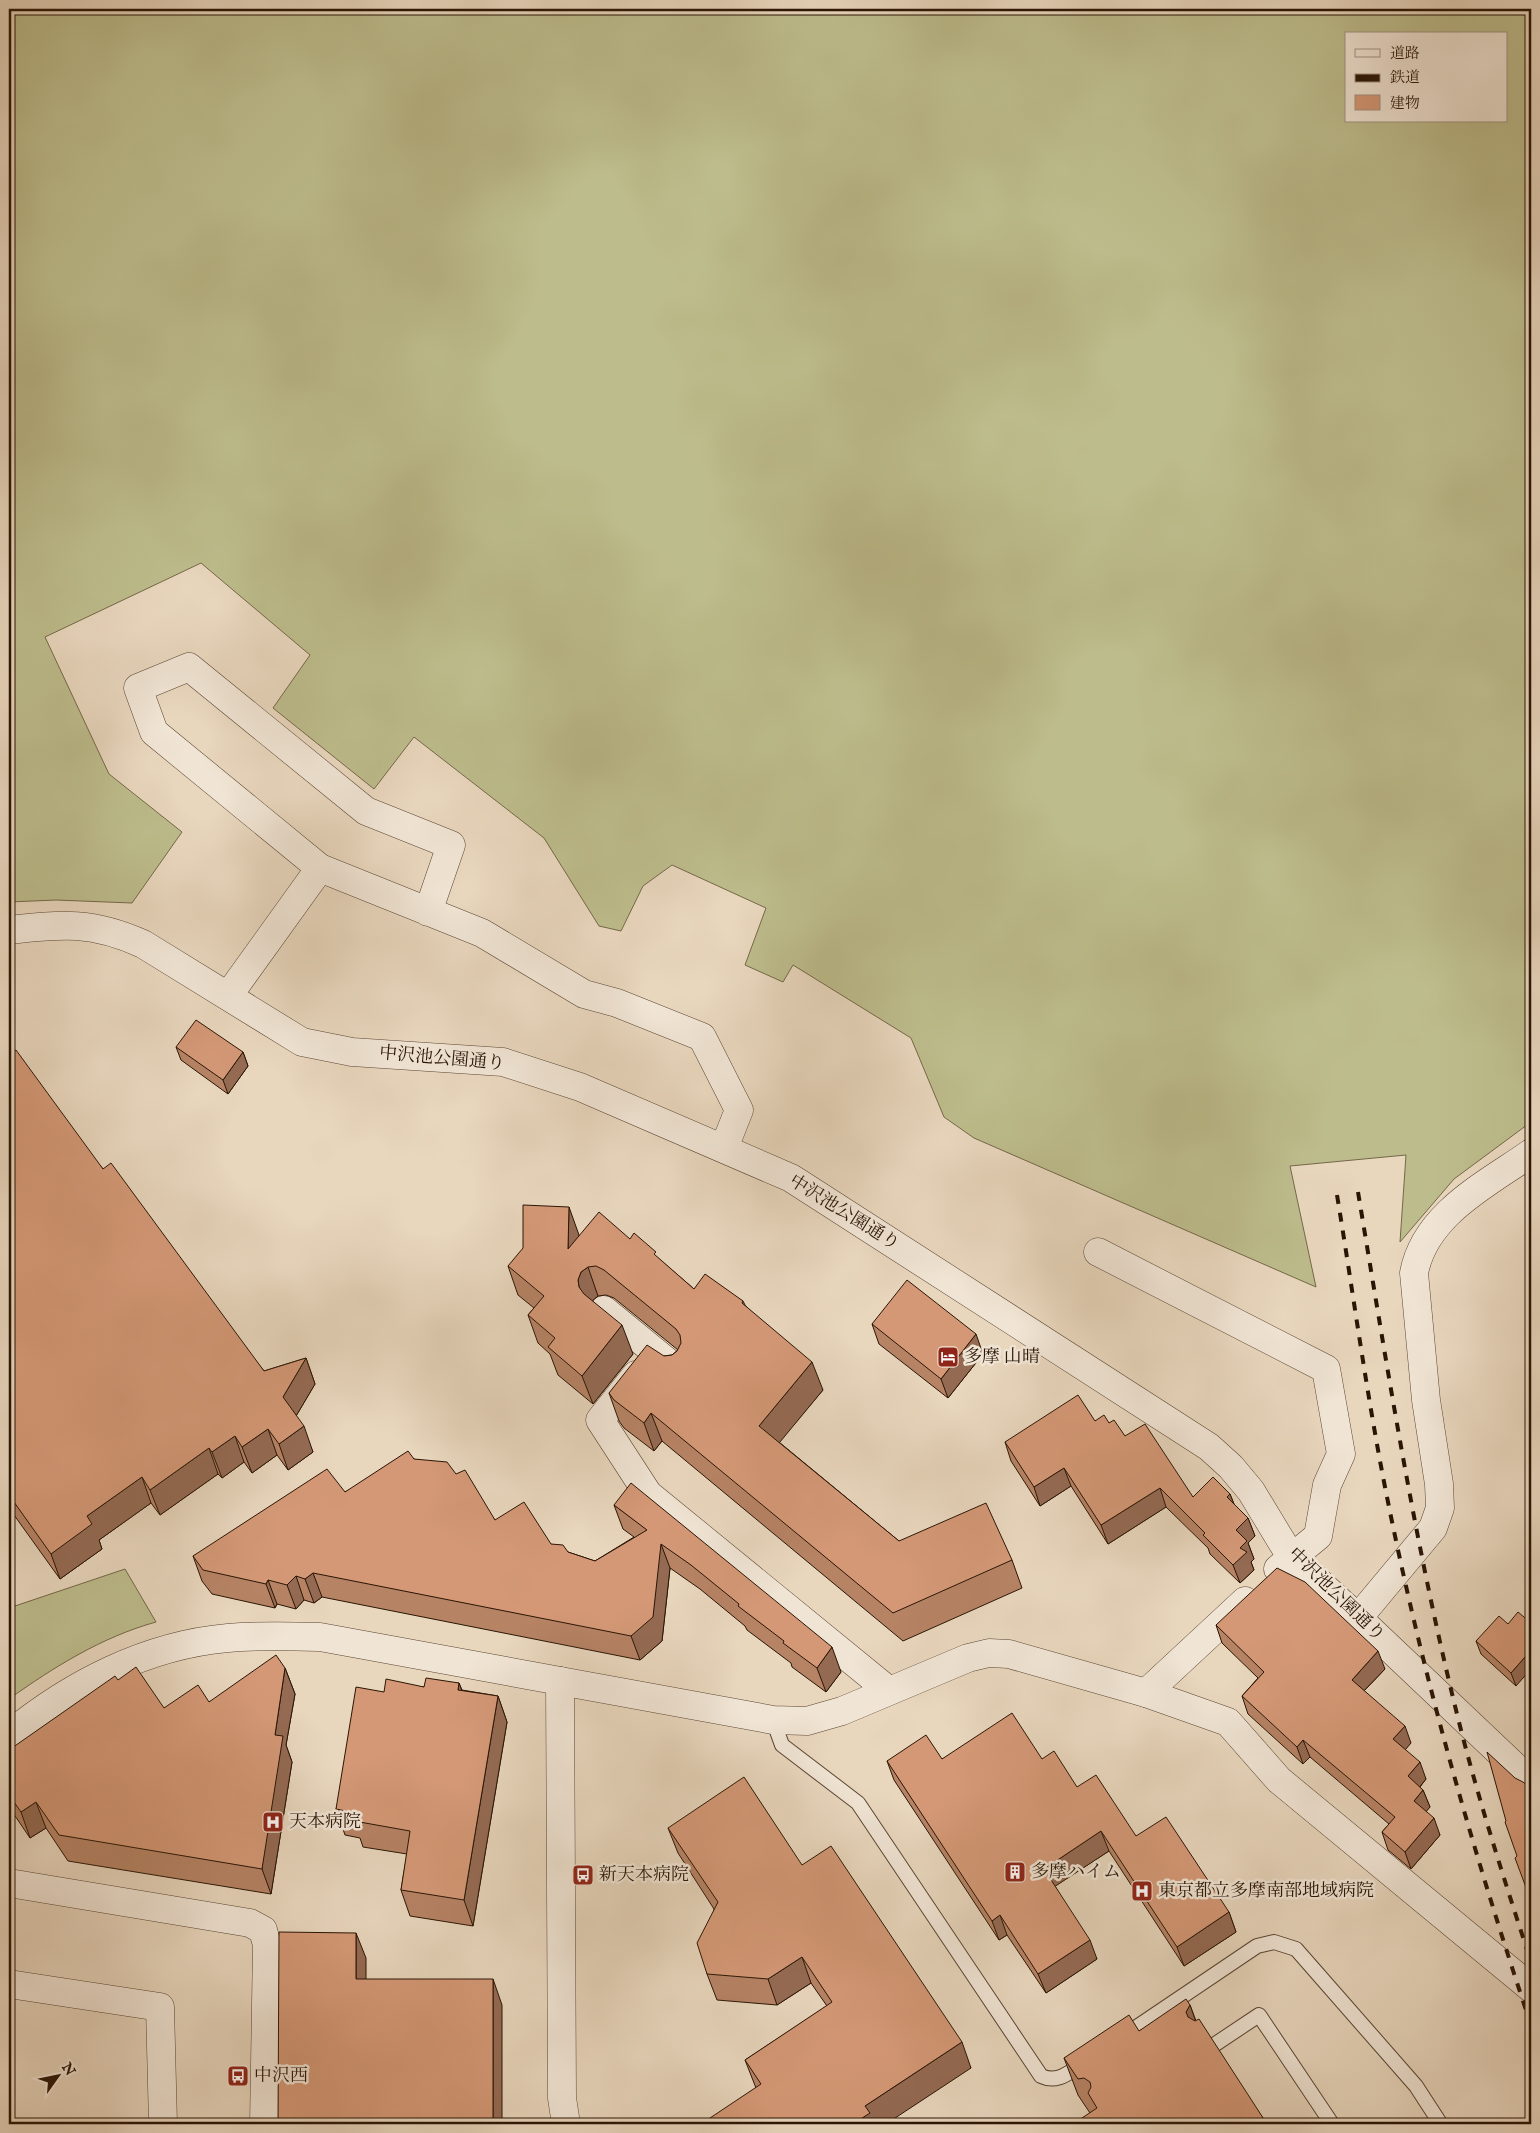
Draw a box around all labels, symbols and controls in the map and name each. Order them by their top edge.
legend [1345,32,1508,122]
text: 道路 [1390,44,1420,63]
text: 鉄道 [1390,68,1420,87]
text: 建物 [1390,94,1420,113]
street label: 中沢池公園通り [378,1042,506,1076]
street label: 中沢池公園通り [784,1170,904,1256]
hotel icon: 多摩 山晴 [936,1345,960,1369]
place label: 多摩 山晴 [964,1346,1040,1369]
street label: 中沢池公園通り [1283,1543,1389,1647]
hospital icon: 天本病院 [261,1810,285,1834]
place label: 天本病院 [289,1811,361,1834]
building icon: 多摩ハイム [1003,1860,1027,1884]
place label: 多摩ハイム [1031,1861,1121,1884]
bus stop icon: 新天本病院 [571,1863,595,1887]
place label: 新天本病院 [599,1864,689,1887]
hospital icon: 東京都立多摩南部地域病院 [1130,1879,1154,1903]
place label: 東京都立多摩南部地域病院 [1158,1880,1374,1903]
north arrow [32,2050,82,2100]
text: N [57,2059,79,2079]
bus stop icon: 中沢西 [226,2064,250,2088]
place label: 中沢西 [254,2065,308,2088]

